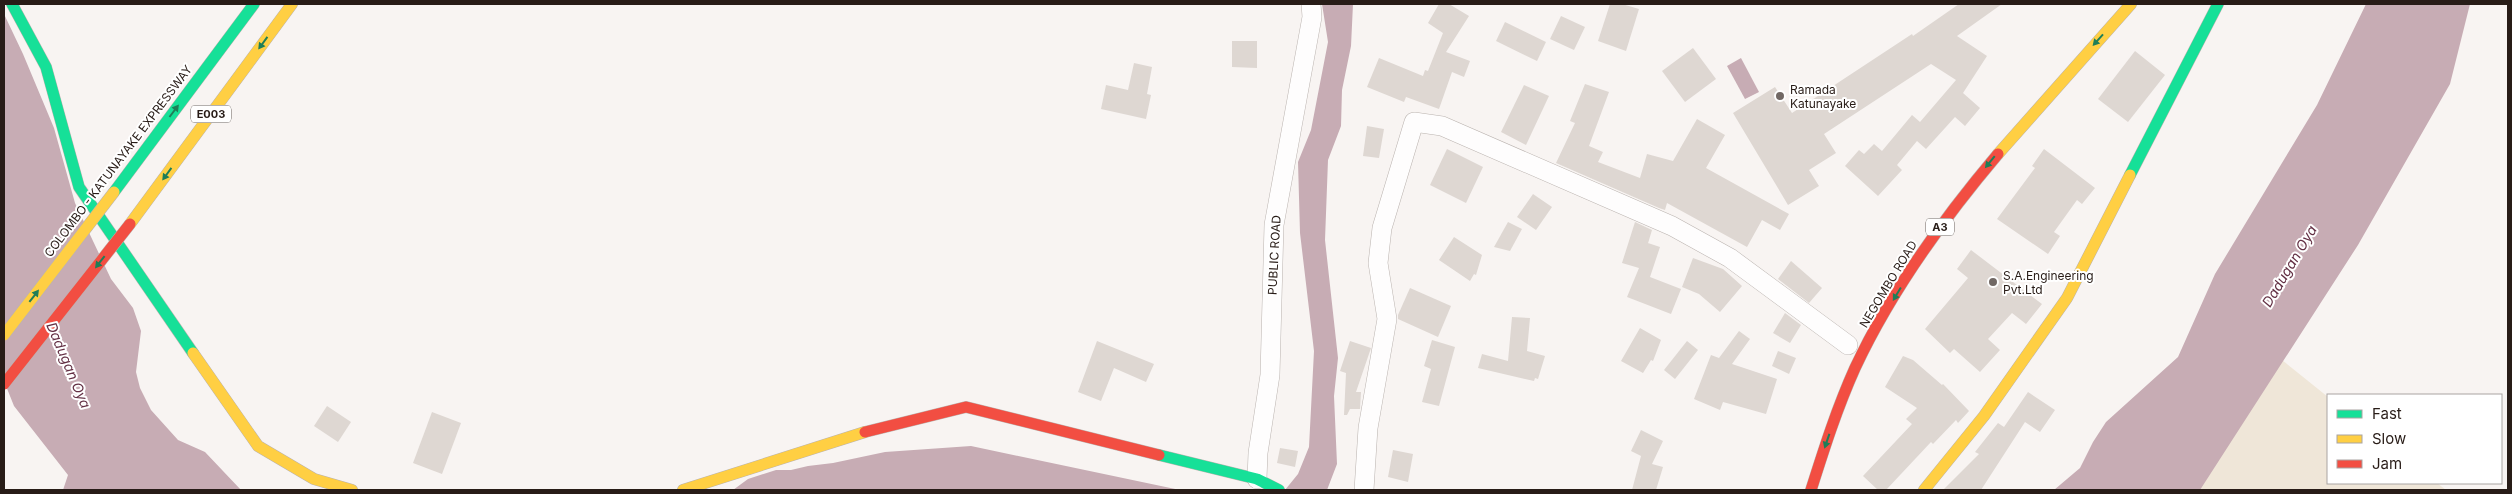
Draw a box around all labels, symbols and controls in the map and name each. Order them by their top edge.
one-way arrow [2092,34,2104,46]
one-way arrow [258,36,268,50]
street label: COLOMBO - KATUNAYAKE EXPRESSWAY [41,62,195,260]
place label: Ramada Katunayake [1790,82,1856,111]
marker: Ramada Katunayake [1774,90,1786,102]
one-way arrow [169,104,179,118]
road number: E003 [191,106,231,122]
one-way arrow [1985,155,1996,168]
one-way arrow [161,167,172,180]
street label: PUBLIC ROAD [1264,215,1284,295]
road number: A3 [1926,218,1954,236]
water label: Dadugan Oya [2258,222,2320,310]
street label: NEGOMBO ROAD [1856,238,1920,330]
one-way arrow [95,255,105,269]
place label: S.A.Engineering Pvt.Ltd [2003,268,2094,297]
marker: S.A.Engineering Pvt.Ltd [1987,276,1999,288]
one-way arrow [1892,288,1901,301]
one-way arrow [28,290,39,303]
water label: Dadugan Oya [43,319,95,411]
legend [2327,394,2502,484]
text: Fast [2372,404,2402,423]
text: Slow [2372,429,2406,448]
one-way arrow [1823,433,1830,448]
text: Jam [2372,454,2402,473]

